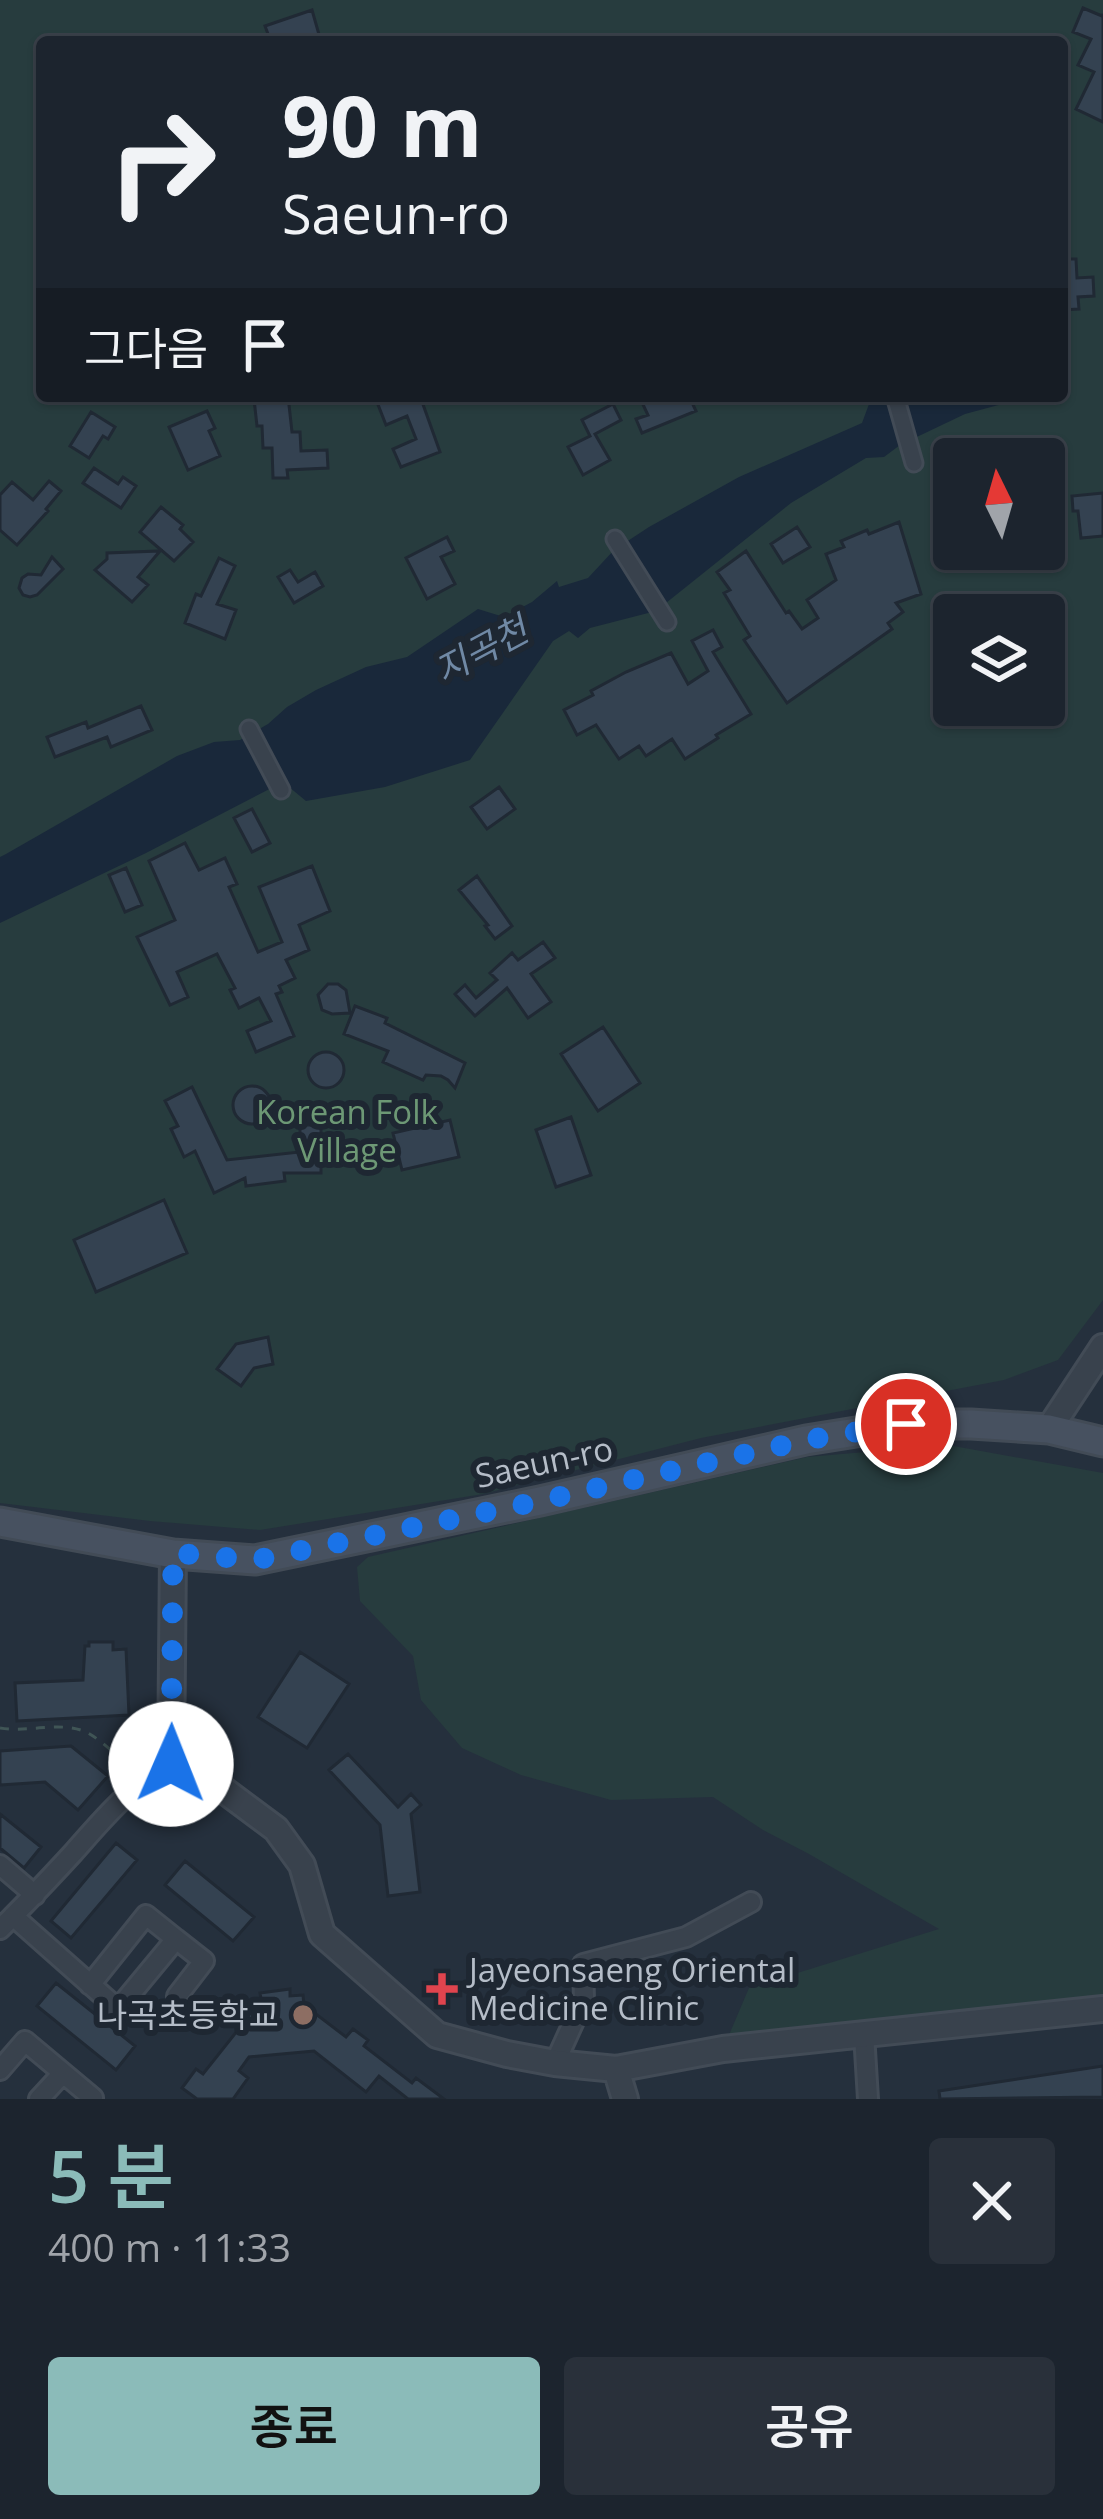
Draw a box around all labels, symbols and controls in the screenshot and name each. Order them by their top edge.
text: 90 m [282,67,482,182]
icon: right [84,84,240,240]
text: Saeun-ro [282,176,510,250]
icon: arrive [232,312,298,378]
text: 그다음 [84,317,208,378]
north arrow [933,438,1065,570]
map controls [933,438,1065,726]
button: layers [933,594,1065,726]
water label: 지곡천 [425,603,540,695]
park label: Korean Folk Village [256,1089,439,1172]
pin [855,1373,957,1475]
icon: arrive [873,1391,939,1457]
street label: Saeun-ro [471,1425,617,1498]
position arrow [108,1701,234,1827]
place label: Jayeonsaeng Oriental Medicine Clinic [466,1947,795,2030]
marker: Jayeonsaeng Oriental Medicine Clinic [426,1973,458,2005]
place label: 나곡초등학교 [97,1992,279,2037]
marker: 나곡초등학교 [290,2002,316,2028]
text: 5 분 [48,2126,174,2224]
button: close [929,2138,1055,2264]
text: 400 m · 11:33 [48,2220,291,2273]
button: 종료 [48,2357,540,2495]
button: 공유 [564,2357,1055,2495]

